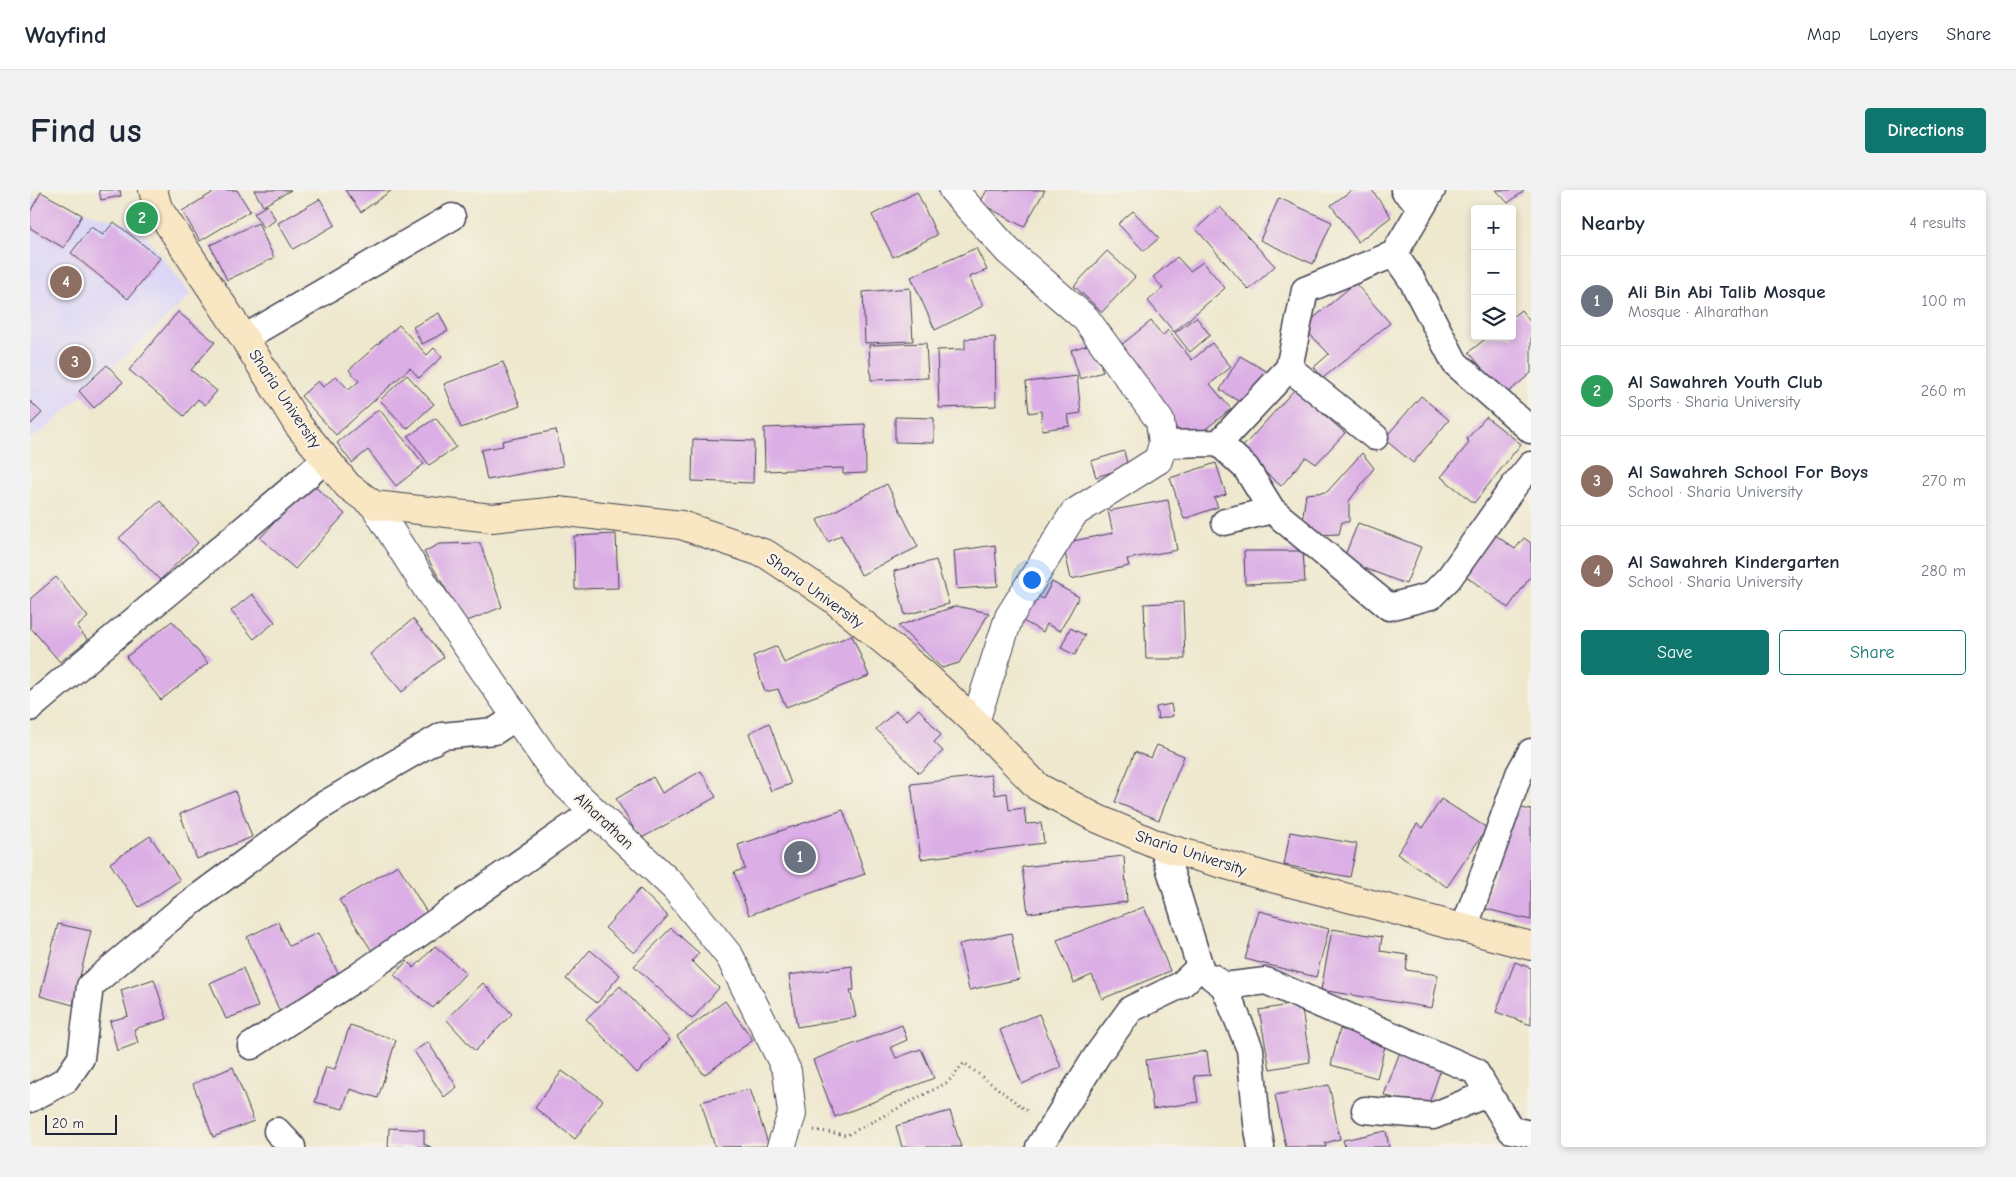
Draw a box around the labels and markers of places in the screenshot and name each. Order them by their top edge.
pin: 2 [126,199,158,237]
pin: 4 [50,263,82,301]
pin: 3 [59,343,91,381]
pin: 1 [784,838,816,876]

